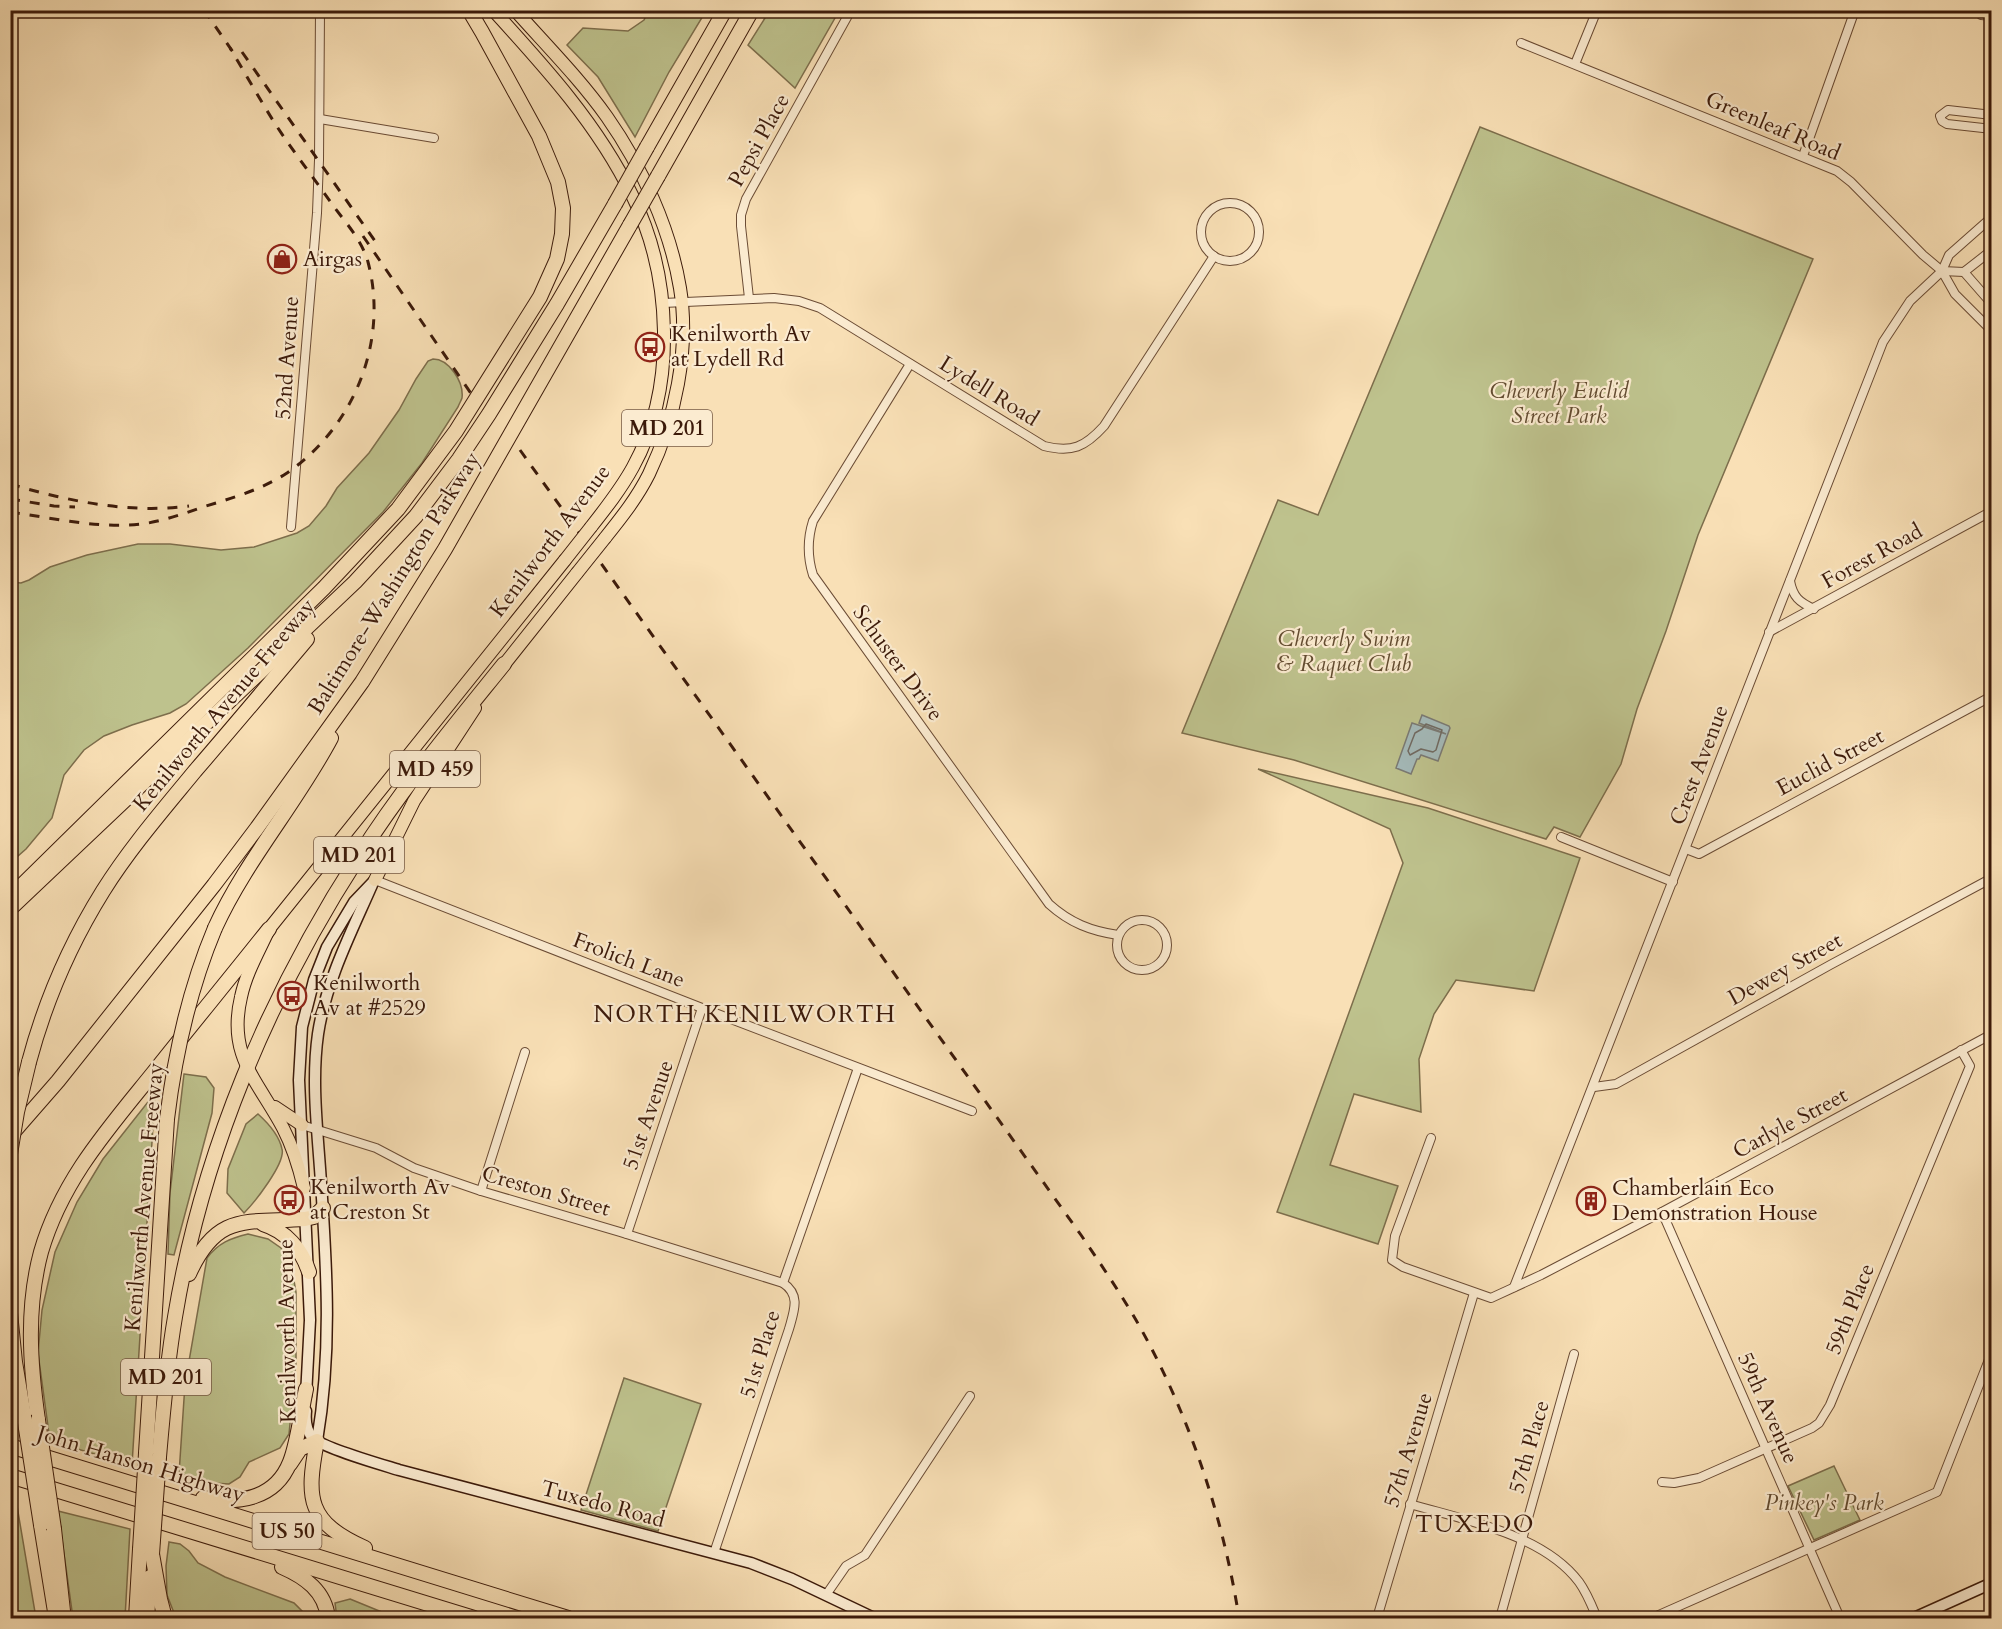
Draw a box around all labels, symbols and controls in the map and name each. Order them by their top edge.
street label: Greenleaf Road [1701,84,1845,168]
street label: Pepsi Place [721,88,797,192]
shop icon: Airgas [266,243,298,275]
place label: Airgas [303,244,362,274]
street label: 52nd Avenue [268,295,306,421]
place label: Kenilworth Av at Lydell Rd [671,319,812,374]
bus stop icon: Kenilworth Av at Lydell Rd [634,331,666,363]
street label: Lydell Road [934,349,1045,434]
park label: Cheverly Euclid Street Park [1490,376,1630,431]
road number: MD 201 [622,410,712,446]
street label: Baltimore-Washington Parkway [301,446,487,720]
street label: Kenilworth Avenue [483,458,617,624]
street label: Forest Road [1816,516,1928,596]
street label: Kenilworth Avenue Freeway [126,592,322,818]
street label: Schuster Drive [846,599,950,727]
park label: Cheverly Swim & Raquet Club [1277,624,1411,679]
street label: Crest Avenue [1662,701,1736,829]
street label: Euclid Street [1771,721,1889,803]
road number: MD 459 [390,751,480,787]
road number: MD 201 [314,837,404,873]
street label: Frolich Lane [569,925,689,995]
street label: Dewey Street [1723,925,1847,1013]
place label: Kenilworth Av at #2529 [313,968,426,1023]
bus stop icon: Kenilworth Av at #2529 [276,980,308,1012]
district label: NORTH KENILWORTH [593,998,897,1031]
street label: 51st Avenue [615,1056,681,1174]
street label: Kenilworth Avenue Freeway [117,1061,171,1333]
street label: Carlyle Street [1727,1080,1853,1166]
street label: Creston Street [478,1158,614,1224]
place label: Kenilworth Av at Creston St [310,1172,451,1227]
place label: Chamberlain Eco Demonstration House [1612,1173,1818,1228]
bus stop icon: Kenilworth Av at Creston St [273,1184,305,1216]
building icon: Chamberlain Eco Demonstration House [1575,1185,1607,1217]
street label: Kenilworth Avenue [270,1239,304,1423]
street label: 59th Place [1818,1259,1882,1359]
street label: 51st Place [732,1306,788,1402]
street label: 59th Avenue [1730,1348,1806,1468]
road number: MD 201 [121,1359,211,1395]
street label: 57th Avenue [1376,1389,1440,1511]
street label: 57th Place [1501,1397,1557,1497]
street label: John Hanson Highway [31,1417,249,1510]
street label: Tuxedo Road [538,1473,668,1535]
park label: Pinkey's Park [1764,1488,1884,1518]
district label: TUXEDO [1415,1508,1535,1541]
road number: US 50 [252,1513,322,1549]

